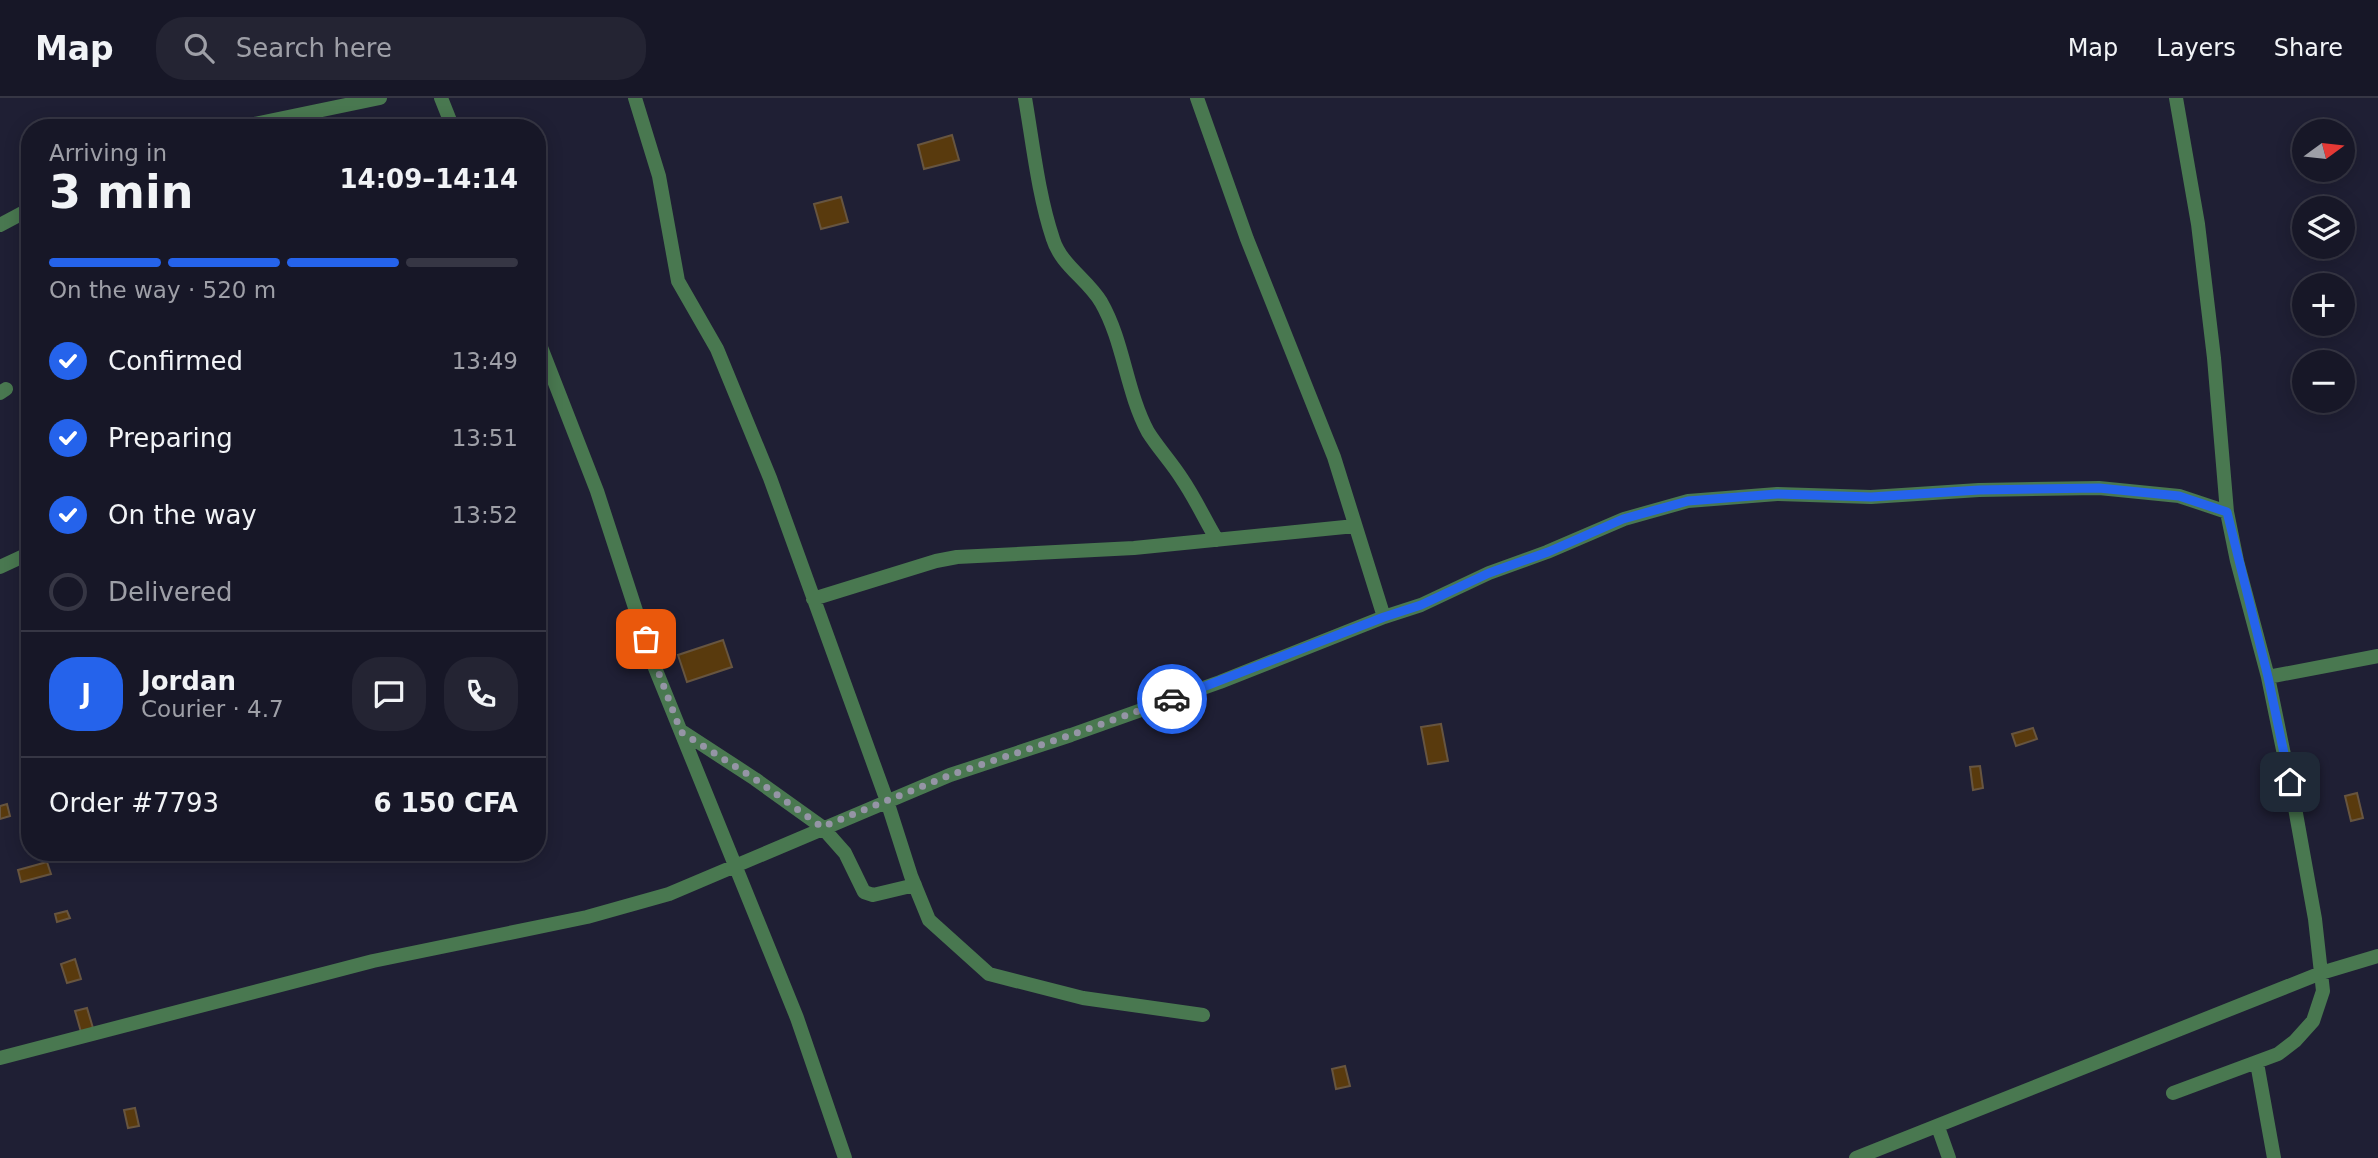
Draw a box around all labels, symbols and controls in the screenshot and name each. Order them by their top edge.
search box [156,17,646,80]
text: Map [35,29,114,68]
icon: search [180,29,218,67]
text: Search here [236,33,392,63]
text: Map [2068,34,2118,62]
text: Layers [2156,34,2236,62]
text: Share [2274,34,2343,62]
north arrow [2292,119,2356,182]
map controls [2292,119,2355,413]
text: Arriving in [49,140,167,166]
text: 14:09–14:14 [339,164,518,194]
text: 3 min [49,165,193,219]
button: layers [2292,196,2355,259]
button: + [2292,273,2355,336]
text: On the way · 520 m [49,277,276,303]
icon: check [49,342,87,380]
text: Confirmed [108,346,243,376]
text: 13:49 [452,348,518,374]
button: − [2292,350,2355,413]
icon: check [49,419,87,457]
text: Preparing [108,423,233,453]
text: 13:51 [452,425,518,451]
icon: check [49,496,87,534]
text: On the way [108,500,257,530]
text: 13:52 [452,502,518,528]
text: Delivered [108,577,232,607]
pin [616,609,676,669]
icon: bag [627,620,665,658]
button: chat [352,657,426,731]
button: phone [444,657,518,731]
courier [1137,664,1207,734]
text: Jordan [141,666,236,696]
text: J [81,679,91,709]
icon: car [1153,680,1191,718]
text: Courier · 4.7 [141,696,284,722]
pin [2260,752,2320,812]
icon: home [2271,763,2309,801]
text: Order #7793 [49,788,219,818]
text: 6 150 CFA [374,788,518,818]

